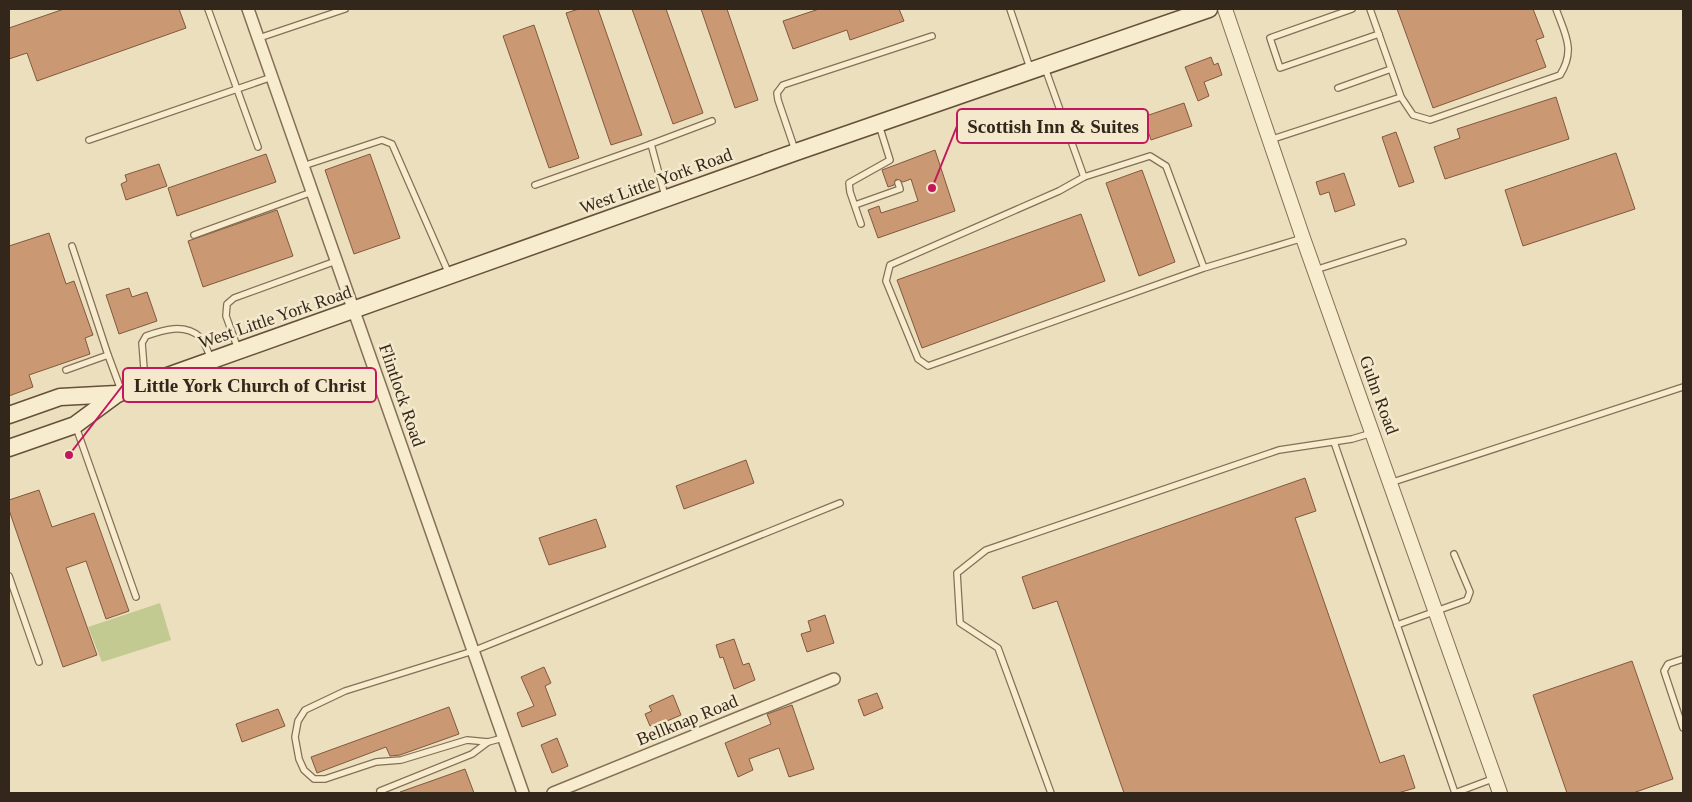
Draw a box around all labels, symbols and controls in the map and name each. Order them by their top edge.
callout: Scottish Inn & Suites [957,109,1148,143]
text: Scottish Inn & Suites [967,116,1139,137]
street label: West Little York Road [577,144,735,218]
street label: West Little York Road [196,281,354,353]
street label: Flintlock Road [375,341,429,449]
street label: Guhn Road [1355,353,1403,437]
callout: Little York Church of Christ [123,368,376,402]
text: Little York Church of Christ [134,375,367,396]
street label: Bellknap Road [633,691,741,749]

